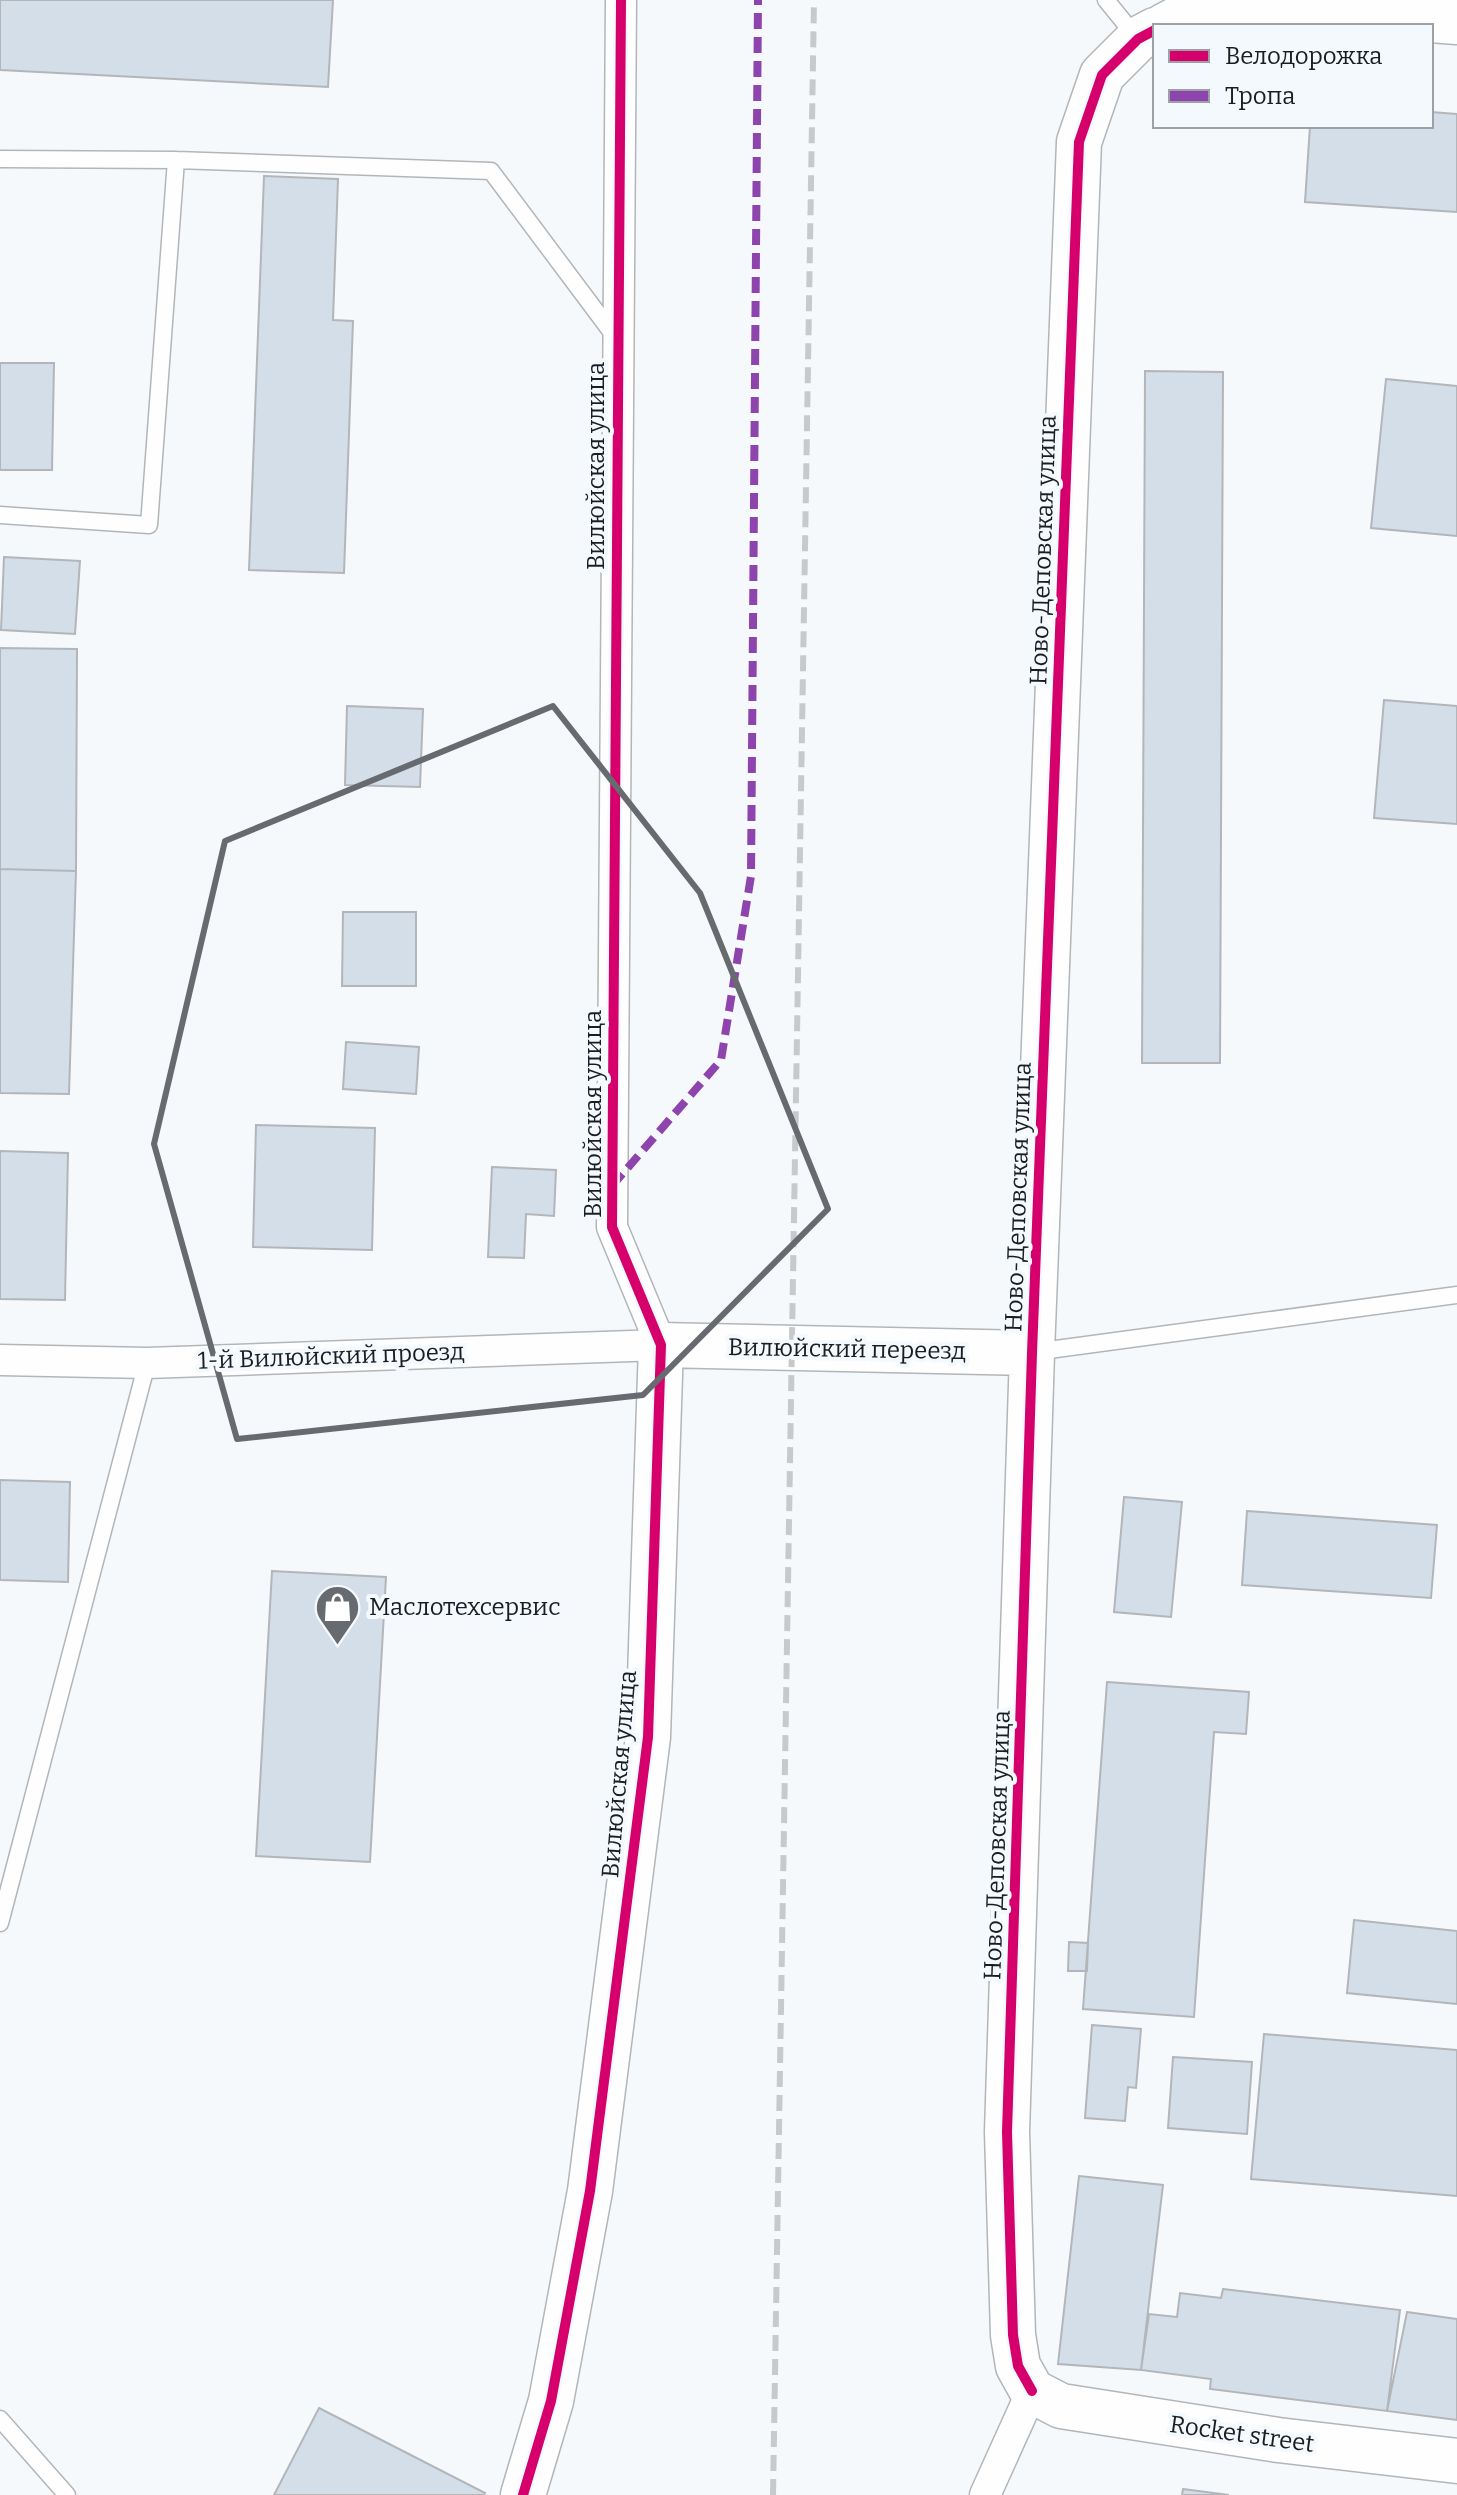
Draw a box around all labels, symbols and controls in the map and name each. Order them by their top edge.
legend [1153,24,1433,128]
text: Велодорожка [1225,42,1382,70]
text: Тропа [1225,82,1296,110]
street label: Вилюйская улица [582,362,610,570]
street label: Ново-Деповская улица [1024,415,1062,685]
street label: Вилюйская улица [579,1010,607,1218]
street label: Ново-Деповская улица [999,1062,1037,1332]
street label: Вилюйский переезд [728,1333,966,1365]
street label: 1-й Вилюйский проезд [197,1337,465,1375]
shop icon: Маслотехсервис [314,1583,362,1646]
place label: Маслотехсервис [369,1593,560,1621]
street label: Вилюйская улица [596,1669,642,1879]
street label: Ново-Деповская улица [978,1710,1016,1980]
street label: Rocket street [1168,2410,1316,2458]

